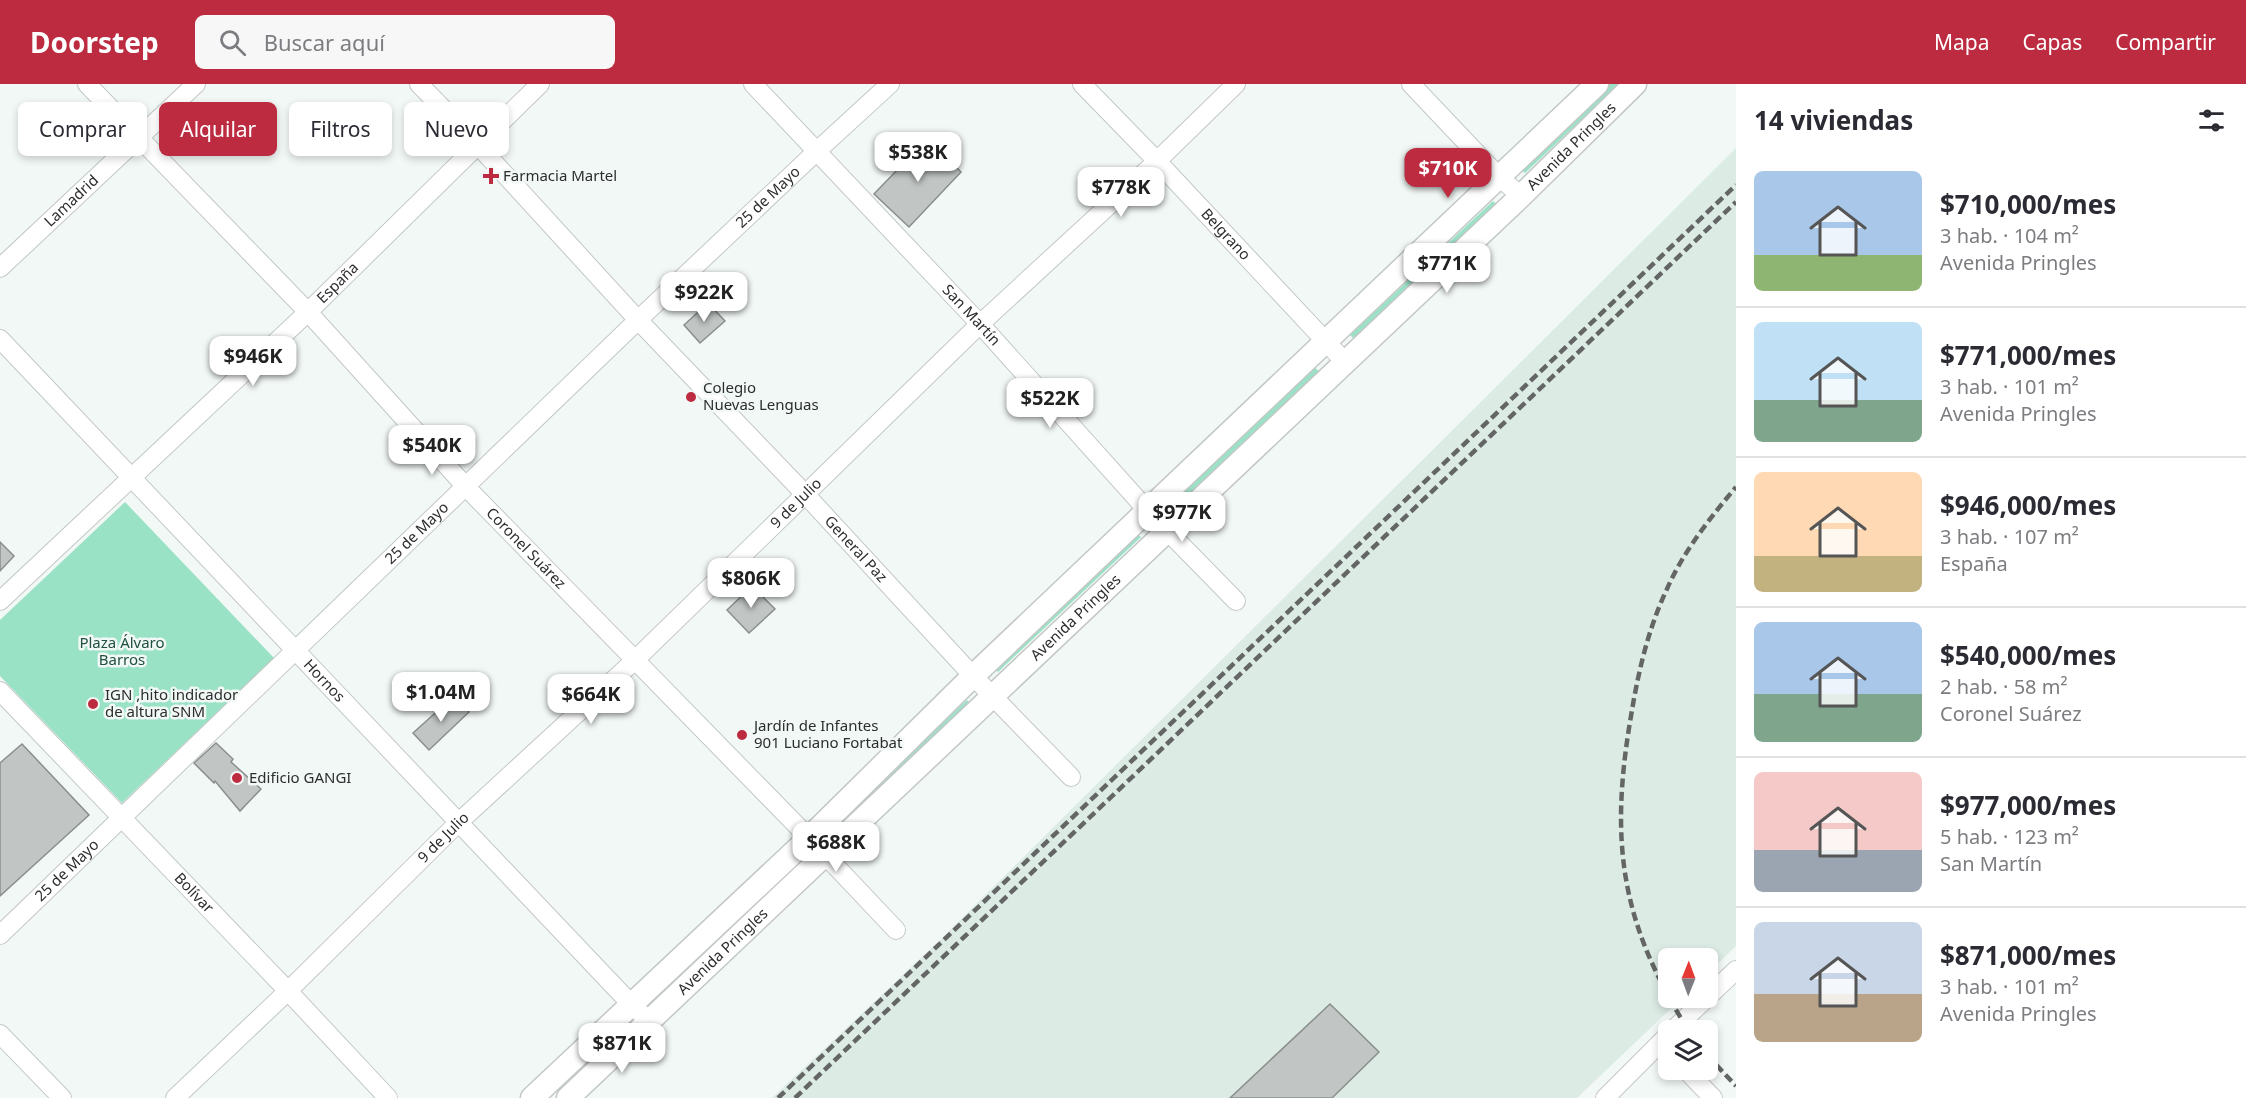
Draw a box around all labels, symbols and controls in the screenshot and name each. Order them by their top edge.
search box [195,15,615,69]
text: Doorstep [30,23,159,61]
icon: search [216,26,249,59]
text: Buscar aquí [264,27,385,57]
text: Mapa [1934,28,1990,56]
text: Capas [2023,28,2082,56]
text: Compartir [2115,28,2216,56]
street label: Avenida Pringles [1522,97,1620,194]
chip: Comprar [18,102,147,156]
chip: Alquilar [159,102,277,156]
chip: Filtros [289,102,392,156]
chip: Nuevo [404,102,509,156]
text: 14 viviendas [1754,102,1913,138]
icon: filters [2195,104,2228,137]
pin: $538K [876,132,960,183]
text: $538K [888,138,948,165]
pin: $710K [1406,148,1490,199]
text: $710K [1418,154,1478,181]
street label: 25 de Mayo [731,161,804,232]
place label: Farmacia Martel [503,165,617,185]
pin: $778K [1079,167,1163,218]
marker: Farmacia Martel [484,169,498,183]
street label: Lamadrid [39,170,102,231]
text: $778K [1091,173,1151,200]
text: $710,000/mes [1940,186,2116,222]
icon: home [1802,195,1874,267]
street label: Belgrano [1197,204,1256,264]
text: 3 hab. · 104 m² [1940,222,2079,249]
pin: $771K [1405,243,1489,294]
text: $771K [1417,249,1477,276]
text: Avenida Pringles [1940,249,2097,276]
street label: España [312,257,362,307]
pin: $922K [662,272,746,323]
text: $922K [674,278,734,305]
street label: San Martín [939,280,1006,349]
pin: $946K [211,336,295,387]
text: $771,000/mes [1940,337,2116,373]
text: $946K [223,342,283,369]
icon: home [1802,346,1874,418]
text: 3 hab. · 101 m² [1940,373,2079,400]
place label: Colegio Nuevas Lenguas [703,377,819,414]
pin: $522K [1008,378,1092,429]
text: $522K [1020,384,1080,411]
marker: Colegio Nuevas Lenguas [684,390,698,404]
text: Avenida Pringles [1940,400,2097,427]
pin: $540K [390,425,474,476]
text: $540K [402,431,462,458]
street label: 9 de Julio [765,473,825,532]
text: $946,000/mes [1940,487,2116,523]
pin: $977K [1140,492,1224,543]
icon: home [1802,496,1874,568]
street label: 25 de Mayo [380,497,452,568]
text: $977K [1152,498,1212,525]
street label: Coronel Suárez [482,503,571,593]
street label: General Paz [821,511,892,586]
text: 3 hab. · 107 m² [1940,523,2079,550]
text: España [1940,550,2008,577]
pin: $806K [709,558,793,609]
text: $806K [721,564,781,591]
street label: Avenida Pringles [1025,569,1125,664]
park label: Plaza Álvaro Barros [79,632,165,669]
text: $540,000/mes [1940,637,2116,673]
icon: home [1802,646,1874,718]
street label: Hornos [300,654,350,706]
pin: $1.04M [392,672,490,723]
text: 2 hab. · 58 m² [1940,673,2067,700]
pin: $664K [549,674,633,725]
text: $1.04M [406,678,476,705]
text: $664K [561,680,621,707]
place label: IGN ,hito indicador de altura SNM [105,684,238,721]
marker: IGN ,hito indicador de altura SNM [86,697,100,711]
text: Coronel Suárez [1940,700,2082,727]
place label: Jardín de Infantes 901 Luciano Fortabat [752,715,903,752]
marker: Jardín de Infantes 901 Luciano Fortabat [735,728,749,742]
place label: Edificio GANGI [249,767,351,787]
marker: Edificio GANGI [230,771,244,785]
text: $977,000/mes [1940,787,2116,823]
icon: home [1802,796,1874,868]
street label: 9 de Julio [413,807,473,867]
pin: $688K [794,822,878,873]
text: 5 hab. · 123 m² [1940,823,2079,850]
text: $688K [806,828,866,855]
street label: 25 de Mayo [30,834,103,905]
text: San Martín [1940,850,2042,877]
street label: Bolívar [171,868,219,917]
street label: Avenida Pringles [672,903,772,999]
text: $871,000/mes [1940,937,2116,973]
icon: home [1802,946,1874,1018]
north arrow [1658,948,1718,1008]
map controls [1658,948,1718,1080]
text: 3 hab. · 101 m² [1940,973,2079,1000]
text: Avenida Pringles [1940,1000,2097,1027]
button: layers [1658,1020,1718,1080]
pin: $871K [580,1023,664,1074]
text: $871K [592,1029,652,1056]

